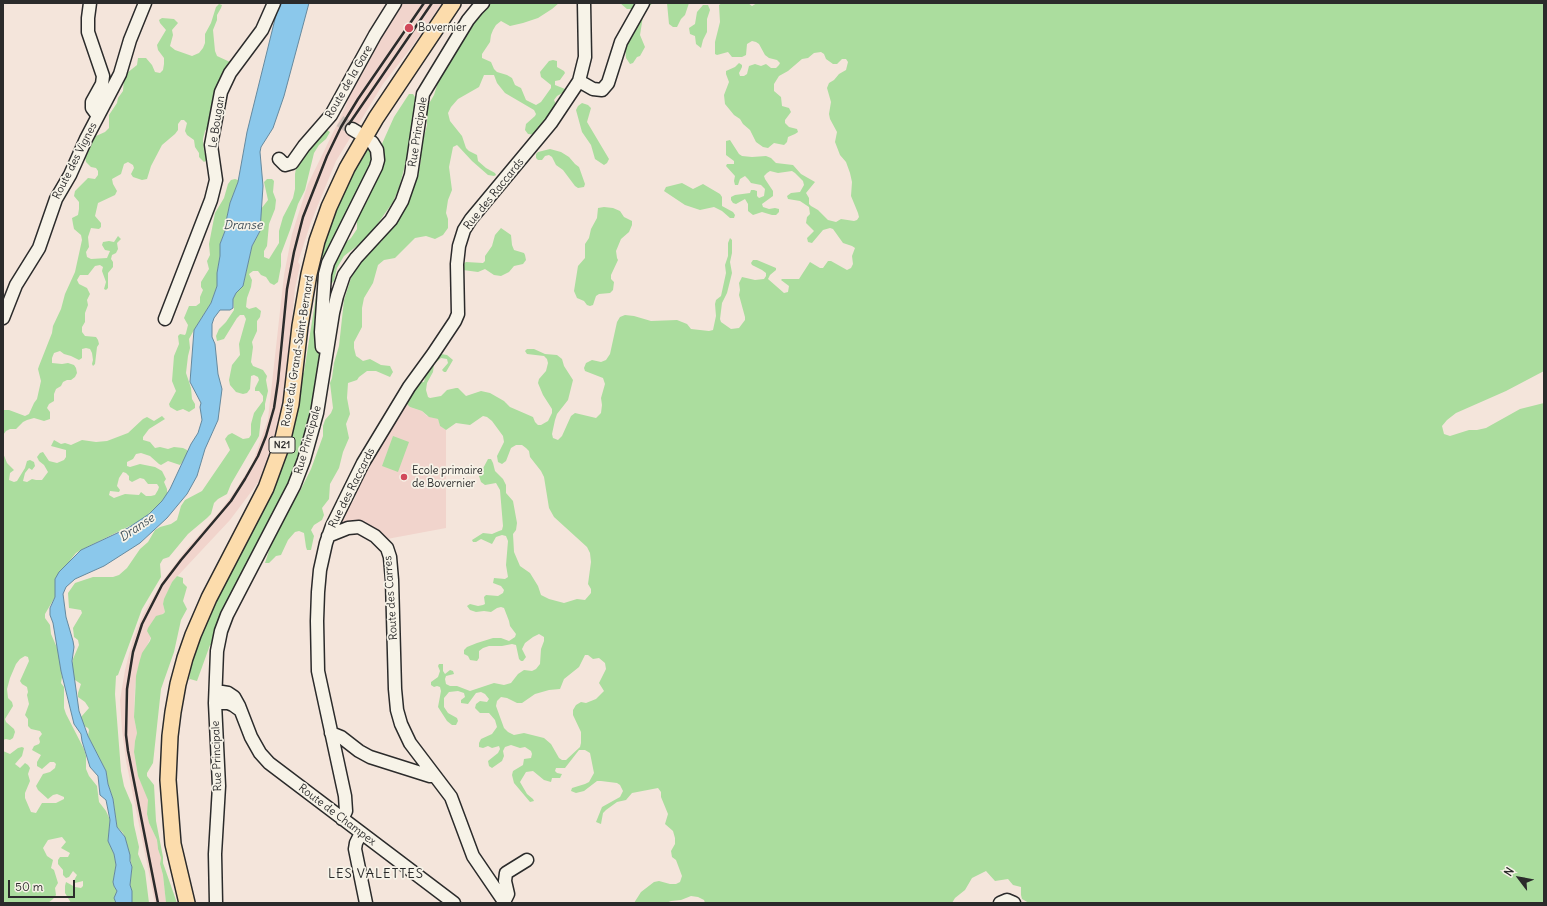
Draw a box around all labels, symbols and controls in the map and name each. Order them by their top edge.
place label: Bovernier [418,21,466,35]
marker: Bovernier [403,22,415,34]
street label: Route de la Gare [323,43,375,121]
street label: Le Bougan [206,95,228,149]
street label: Rue Principale [406,96,430,168]
street label: Route des Vignes [50,120,100,202]
street label: Rue des Raccards [461,156,527,232]
water label: Dranse [224,219,262,233]
street label: Route du Grand-Saint-Bernard [279,274,317,428]
street label: Rue Principale [292,404,324,476]
road number: N21 [269,437,295,453]
street label: Rue des Raccards [326,446,378,530]
place label: Ecole primaire de Bovernier [412,464,483,490]
marker: Ecole primaire de Bovernier [399,472,409,482]
water label: Dranse [117,511,157,545]
street label: Route des Carres [381,555,401,641]
street label: Rue Principale [209,720,225,792]
street label: Route de Champex [296,782,378,848]
north arrow [1499,858,1539,898]
text: N [1501,865,1517,879]
district label: LES VALETTES [328,866,424,882]
scale bar [10,872,77,898]
text: 50 m [15,879,43,894]

